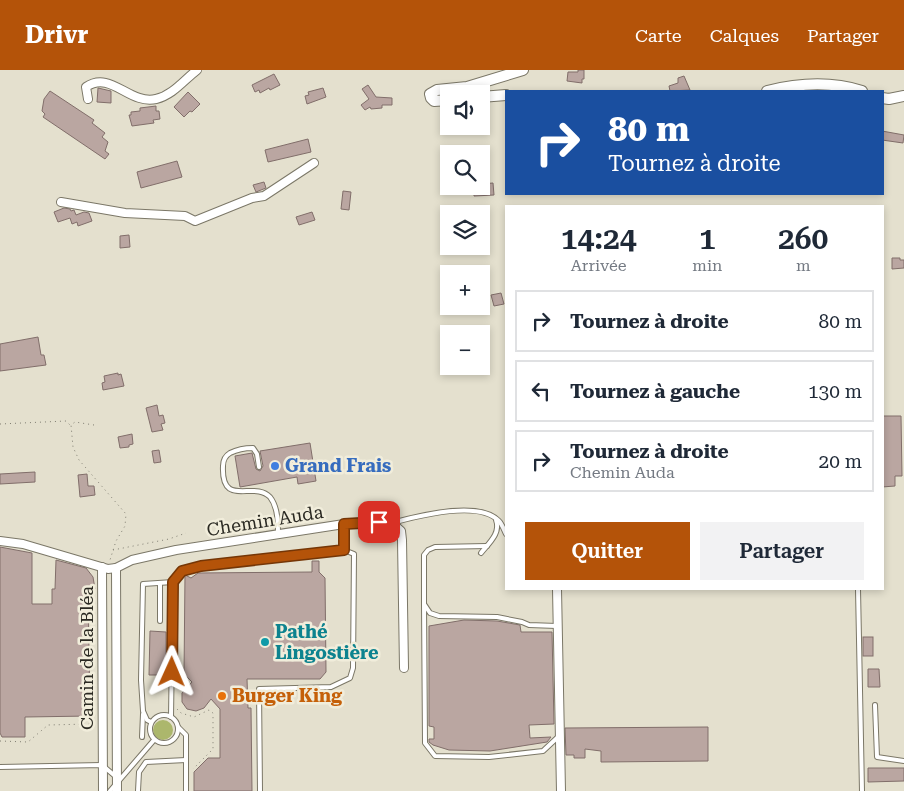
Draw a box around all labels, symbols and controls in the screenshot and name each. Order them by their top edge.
text: Drivr [25,21,88,49]
text: Carte [635,25,682,46]
text: Calques [710,25,779,46]
text: Partager [807,25,879,46]
map controls [440,85,490,375]
button: sound [440,85,490,135]
text: 80 m [608,109,690,150]
icon: right [525,110,590,175]
button: search [440,145,490,195]
text: Tournez à droite [608,151,781,176]
button: layers [440,205,490,255]
text: 14:24 [561,221,637,256]
text: 1 [699,221,716,256]
text: 260 [778,221,828,256]
text: Arrivée [571,256,627,275]
text: min [692,256,722,275]
text: m [796,256,810,275]
button: + [440,265,490,315]
icon: right [527,307,555,335]
text: Tournez à droite [570,310,729,333]
text: 80 m [819,310,862,333]
button: − [440,325,490,375]
icon: left [527,377,555,405]
text: Tournez à gauche [570,380,740,403]
text: 130 m [808,380,862,403]
text: Tournez à droite [570,440,729,463]
icon: right [527,447,555,475]
text: 20 m [819,450,862,473]
place label: Grand Frais [285,455,391,476]
marker: Grand Frais [269,460,281,472]
text: Chemin Auda [570,463,675,482]
street label: Chemin Auda [205,501,325,540]
pin [358,501,400,543]
icon: arrive [365,508,393,536]
button: Quitter [525,522,690,580]
button: Partager [700,522,864,580]
street label: Camin de la Bléa [76,586,97,730]
place label: Pathé Lingostière [275,621,379,663]
marker: Pathé Lingostière [259,636,271,648]
position arrow [145,645,197,697]
place label: Burger King [232,685,343,706]
marker: Burger King [216,690,228,702]

